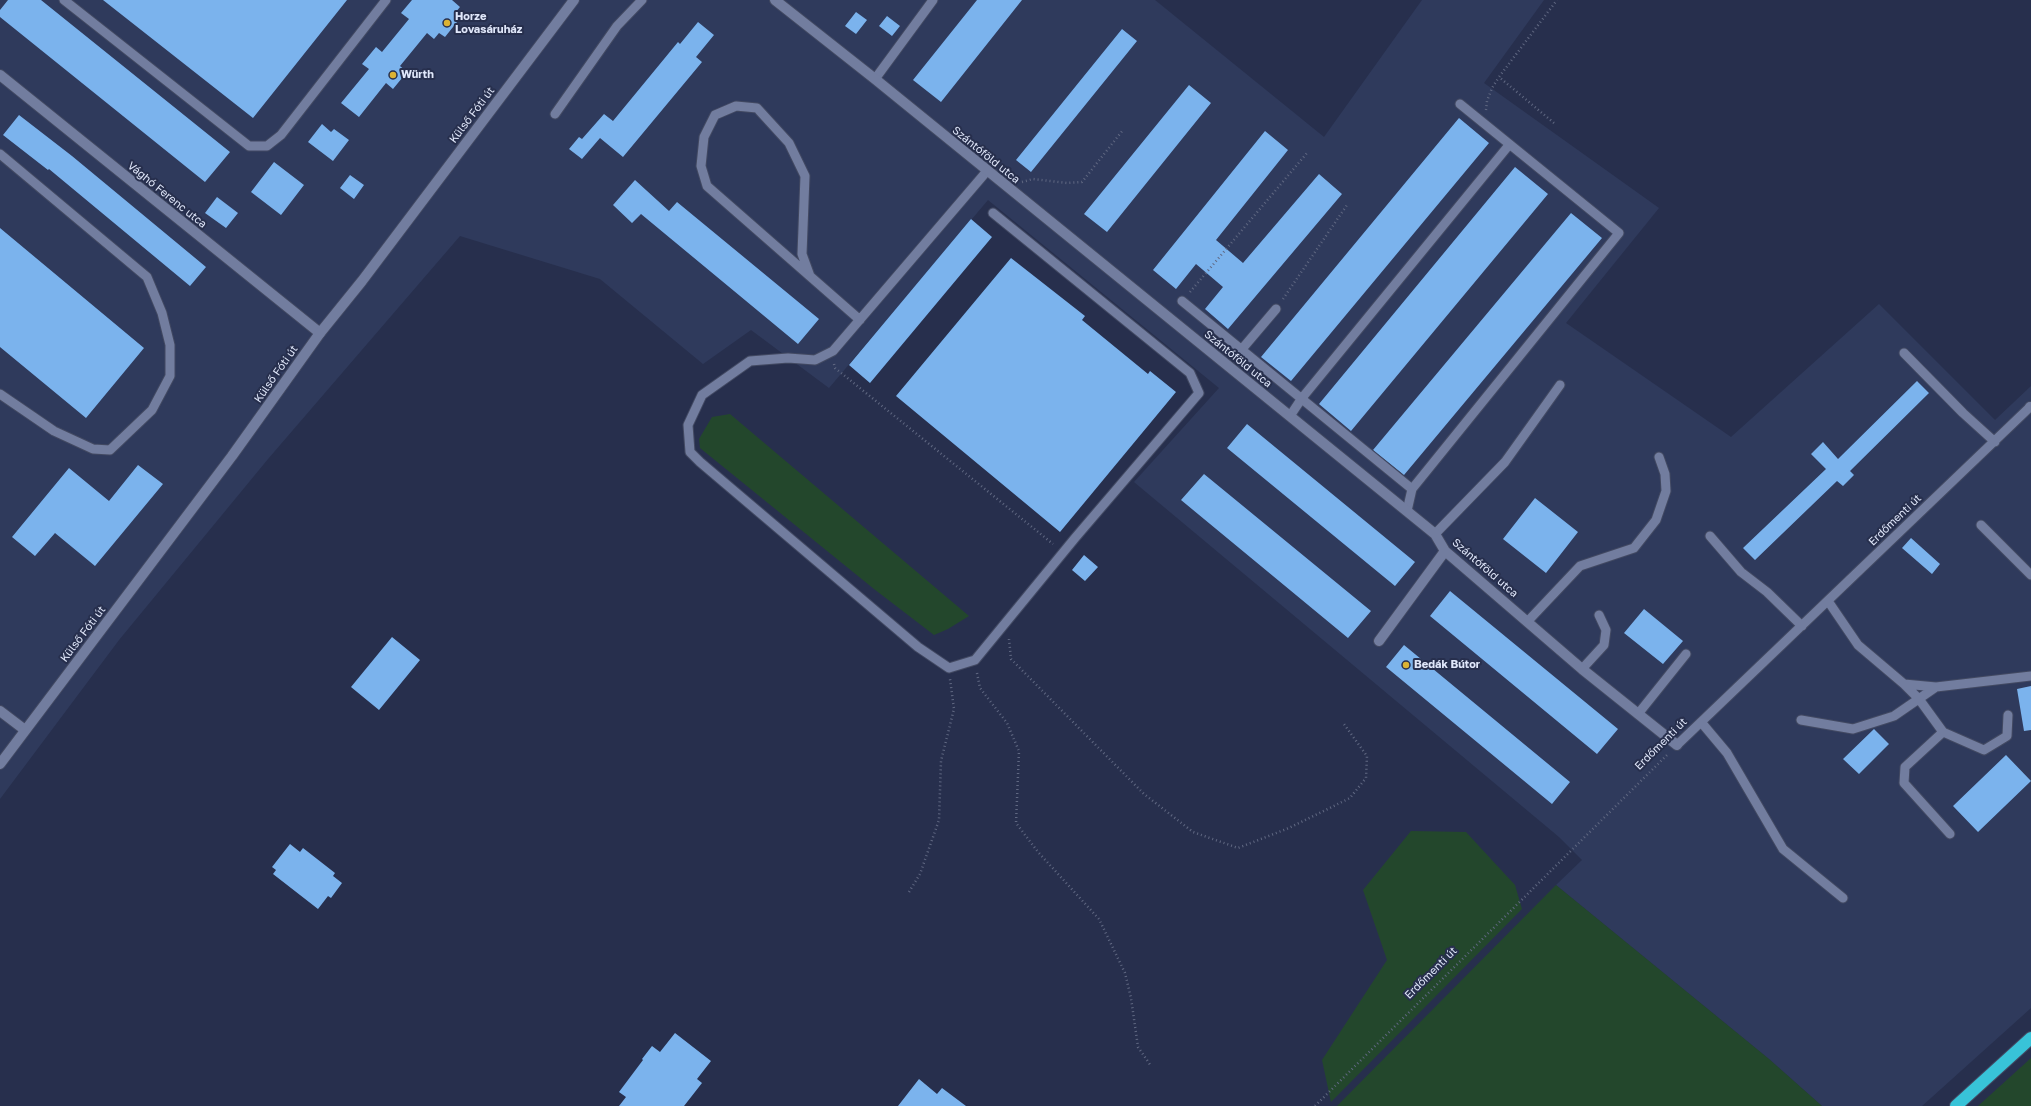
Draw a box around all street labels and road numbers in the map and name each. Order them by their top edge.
street label: Külső Fóti út [447,84,497,146]
street label: Szántóföld utca [950,124,1022,186]
street label: Vághó Ferenc utca [125,159,209,231]
street label: Szántóföld utca [1202,328,1274,390]
street label: Külső Fóti út [251,343,301,405]
street label: Erdőmenti út [1866,492,1924,548]
street label: Szántóföld utca [1449,536,1521,600]
street label: Külső Fóti út [58,603,108,665]
street label: Erdőmenti út [1632,715,1690,773]
street label: Erdőmenti út [1402,944,1460,1002]

